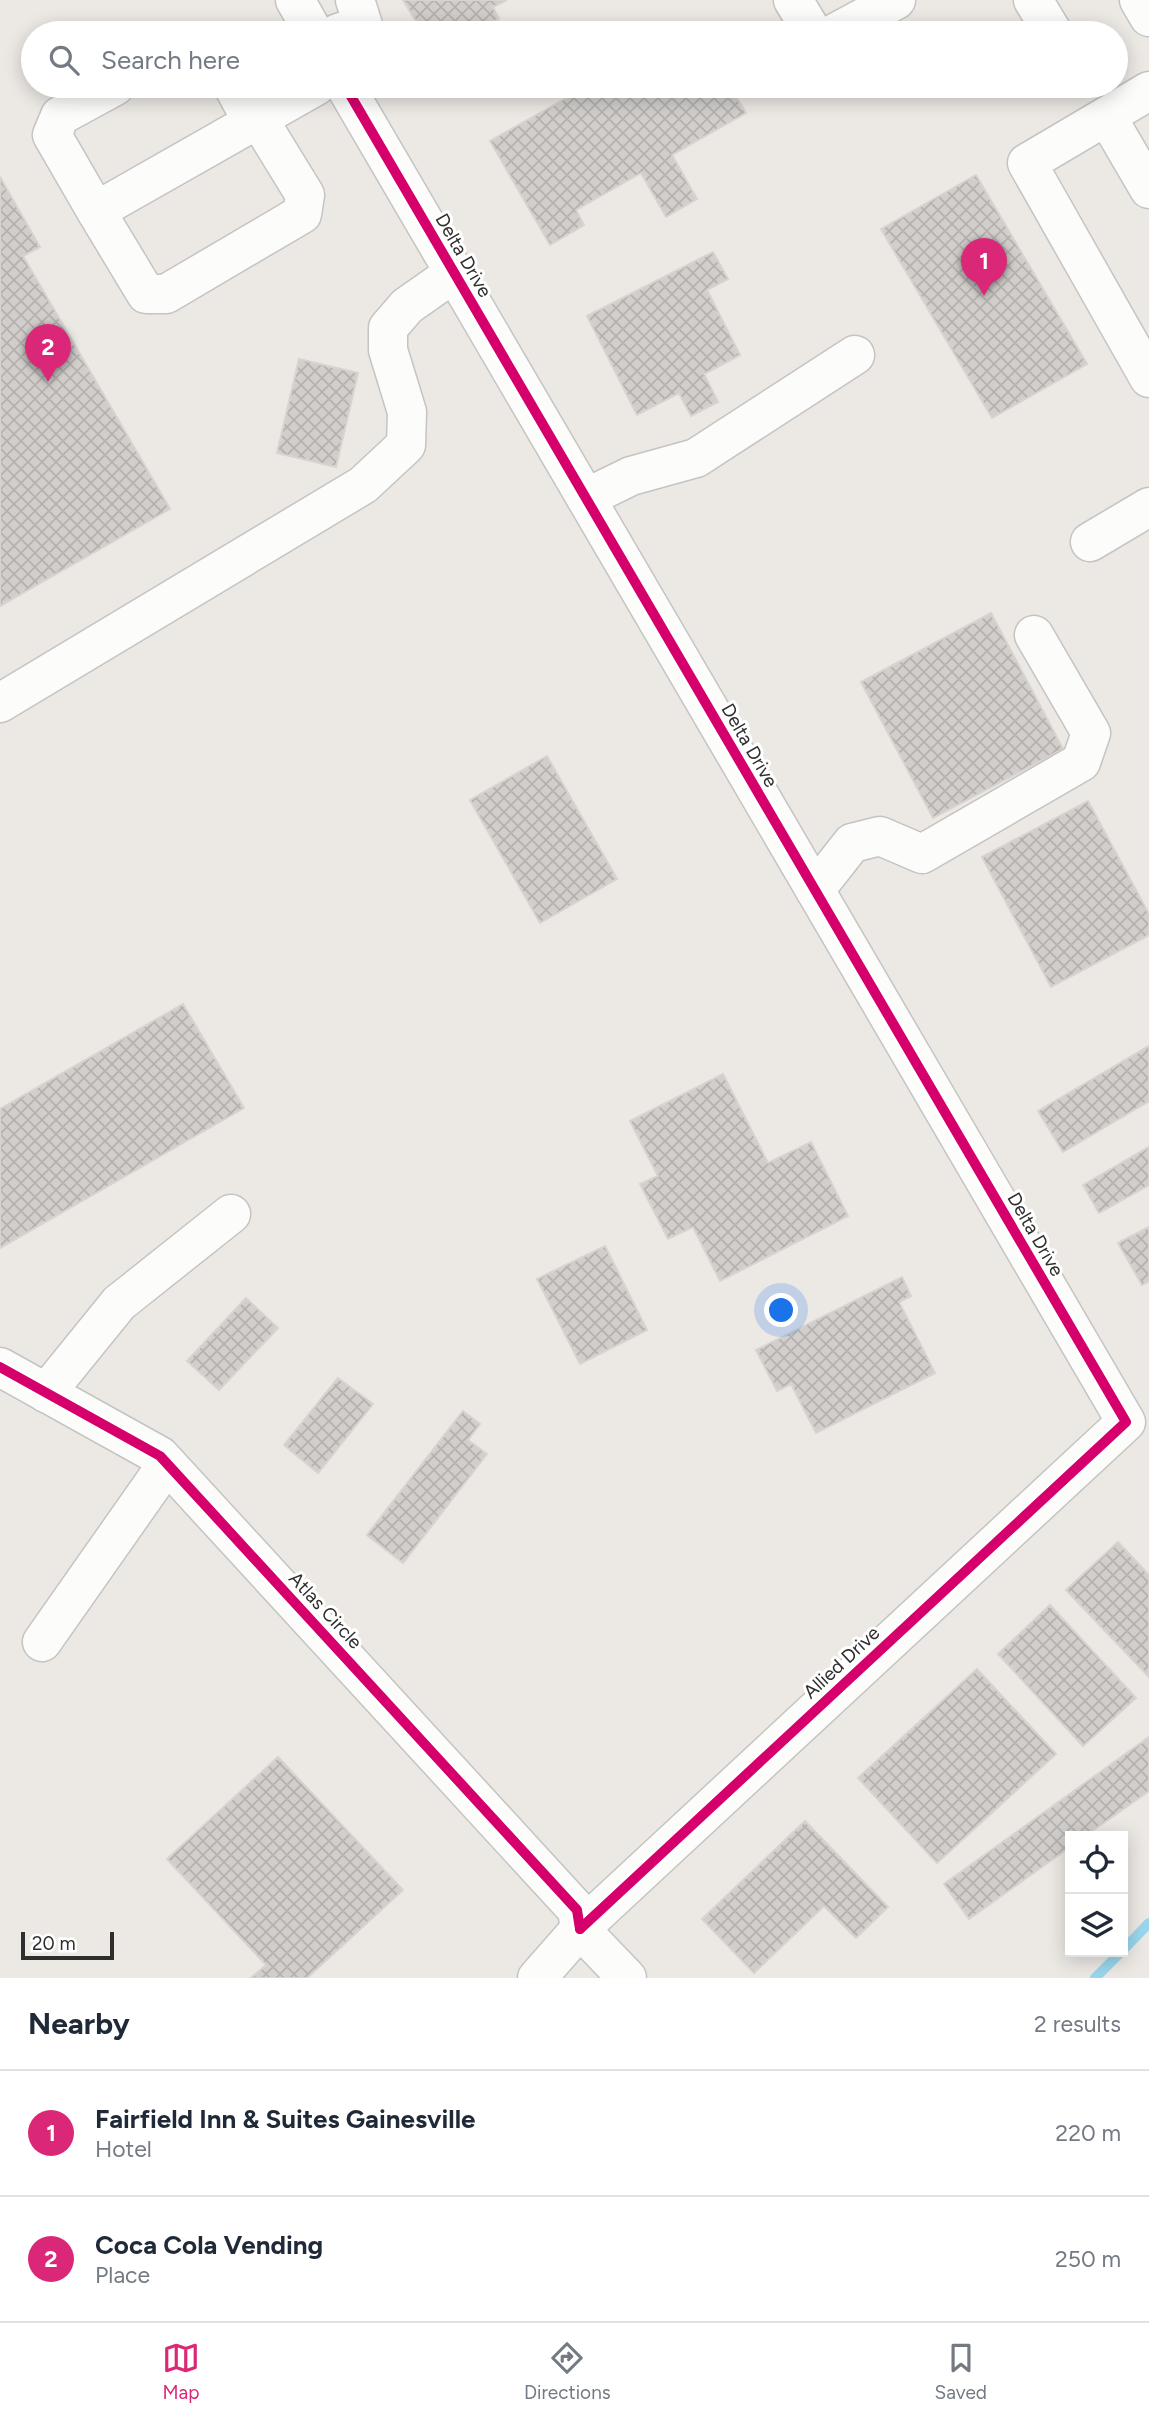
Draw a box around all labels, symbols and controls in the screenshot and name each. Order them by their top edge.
search box [21,21,1128,98]
icon: search [45,41,83,79]
text: Search here [101,44,240,76]
street label: Delta Drive [430,209,497,301]
pin: 1 [961,238,1007,296]
pin: 2 [25,324,71,382]
street label: Delta Drive [716,699,783,791]
street label: Delta Drive [1002,1188,1069,1280]
your location [764,1293,798,1327]
street label: Atlas Circle [284,1567,367,1654]
street label: Allied Drive [798,1621,884,1703]
map controls [1065,1831,1128,1957]
button: locate [1065,1831,1128,1894]
button: layers [1065,1894,1128,1957]
scale bar [21,1929,114,1961]
text: 20 m [32,1932,76,1955]
text: Nearby [28,2005,130,2042]
text: 2 results [1034,2010,1121,2038]
text: Fairfield Inn & Suites Gainesville [95,2103,475,2135]
text: 1 [46,2119,56,2147]
text: 220 m [1055,2119,1121,2147]
text: Hotel [95,2135,152,2163]
text: Coca Cola Vending [95,2229,323,2261]
text: 2 [44,2245,58,2273]
text: 250 m [1055,2245,1121,2273]
text: Place [95,2261,150,2289]
tab: Map [162,2339,200,2404]
tab: Directions [524,2339,611,2404]
tab: Saved [935,2339,987,2404]

